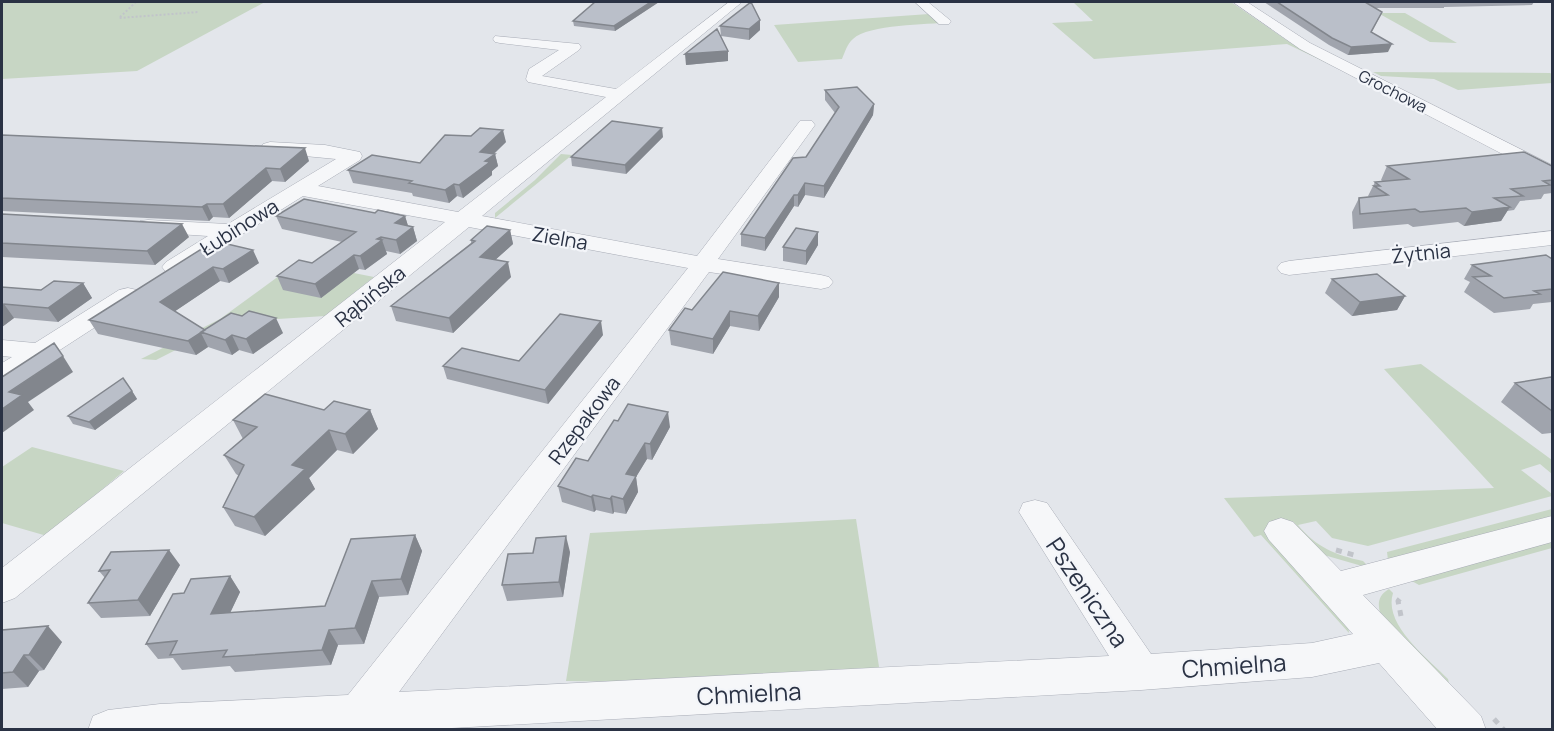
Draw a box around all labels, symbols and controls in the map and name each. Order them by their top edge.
street label: Grochowa [1355,64,1431,118]
street label: Łubinowa [195,192,283,262]
street label: Zielna [530,220,590,256]
street label: Żytnia [1390,236,1452,270]
street label: Rąbińska [329,259,411,333]
street label: Rzepakowa [542,370,626,470]
street label: Pszeniczna [1039,531,1137,653]
street label: Chmielna [1181,645,1287,685]
street label: Chmielna [696,674,802,712]

